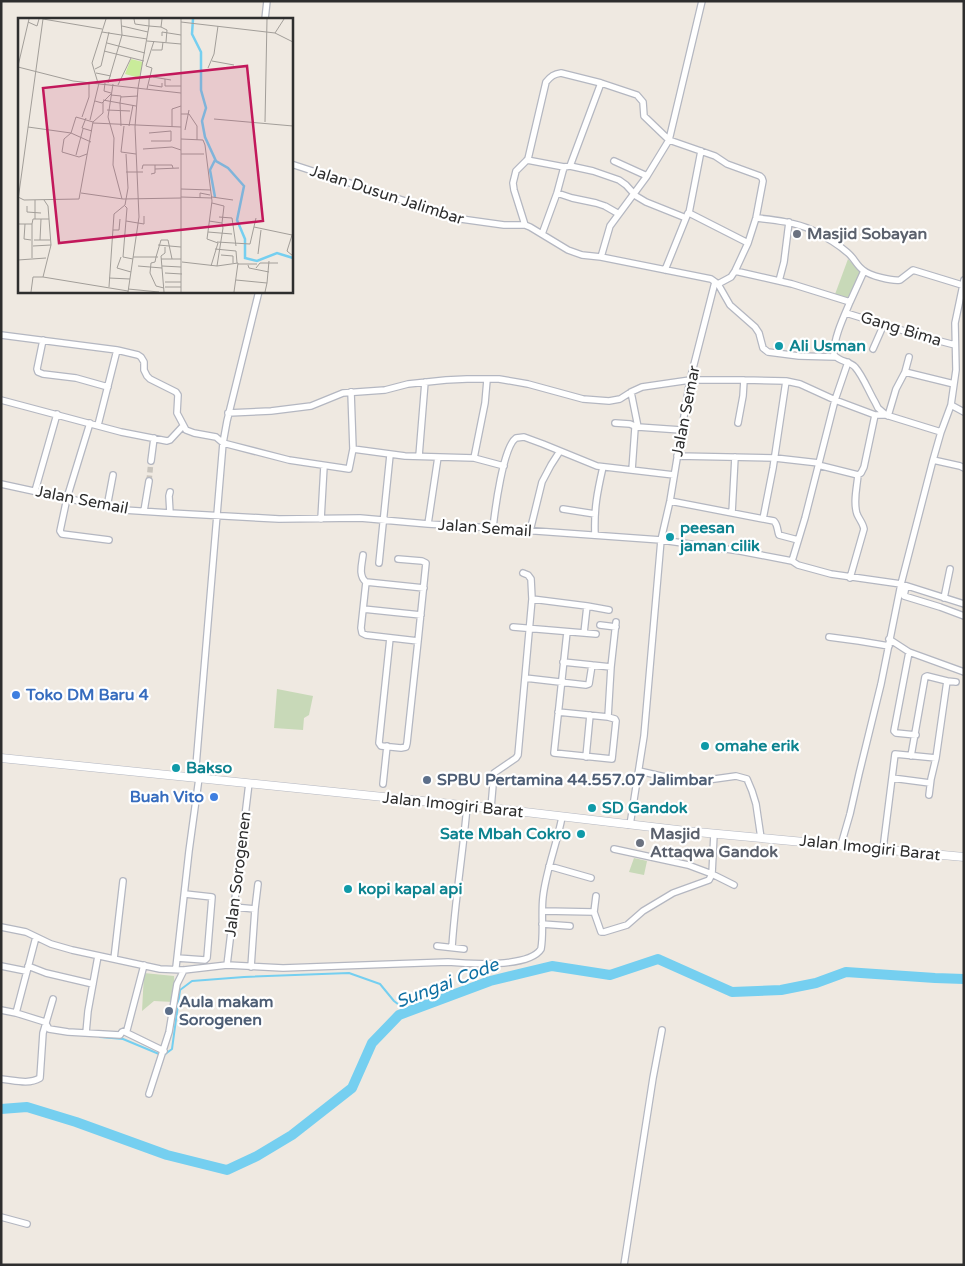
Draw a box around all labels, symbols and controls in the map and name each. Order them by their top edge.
inset map [18,18,292,292]
street label: Jalan Dusun Jalimbar [308,161,467,230]
place label: Masjid Sobayan [807,224,927,244]
marker: Masjid Sobayan [791,228,803,240]
street label: Gang Bima [858,307,944,351]
place label: Ali Usman [789,336,866,356]
marker: Ali Usman [773,340,785,352]
street label: Jalan Semar [667,363,705,458]
street label: Jalan Semail [34,481,130,519]
street label: Jalan Semail [437,515,533,541]
place label: peesan jaman cilik [678,518,760,556]
marker: peesan jaman cilik [664,531,676,543]
place label: Toko DM Baru 4 [25,685,149,705]
marker: Toko DM Baru 4 [10,689,22,701]
place label: omahe erik [715,736,800,756]
marker: omahe erik [699,740,711,752]
place label: Bakso [186,758,232,778]
marker: Bakso [170,762,182,774]
place label: SPBU Pertamina 44.557.07 Jalimbar [437,770,715,790]
marker: SPBU Pertamina 44.557.07 Jalimbar [421,774,433,786]
place label: Buah Vito [130,787,204,807]
street label: Jalan Imogiri Barat [382,788,524,822]
marker: Buah Vito [208,791,220,803]
place label: SD Gandok [602,798,688,818]
marker: SD Gandok [586,802,598,814]
street label: Jalan Sorogenen [220,810,256,938]
place label: Sate Mbah Cokro [440,824,571,844]
place label: Masjid Attaqwa Gandok [650,824,778,862]
marker: Sate Mbah Cokro [575,828,587,840]
street label: Jalan Imogiri Barat [799,831,941,865]
marker: Masjid Attaqwa Gandok [634,837,646,849]
place label: kopi kapal api [358,879,462,899]
marker: kopi kapal api [342,883,354,895]
water label: Sungai Code [393,953,502,1013]
place label: Aula makam Sorogenen [179,992,274,1030]
marker: Aula makam Sorogenen [163,1005,175,1017]

